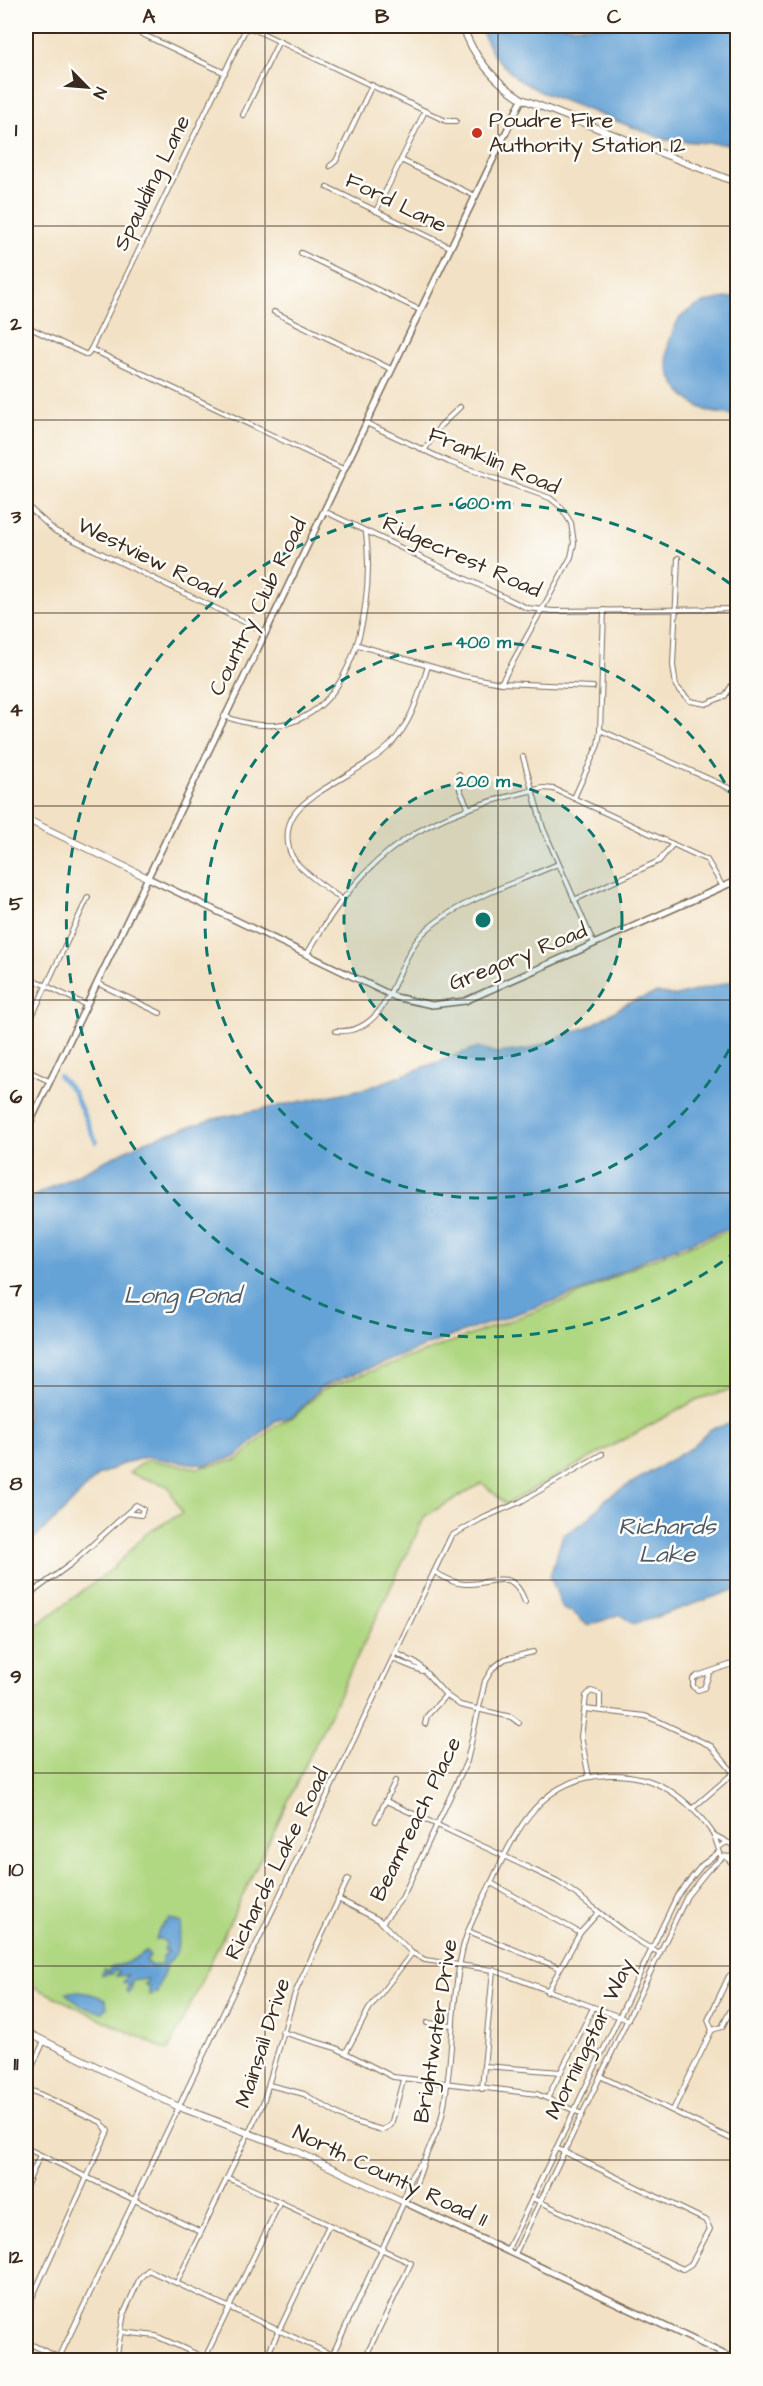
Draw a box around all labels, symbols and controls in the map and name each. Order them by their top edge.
text: A [143,3,156,31]
text: B [375,3,390,31]
text: C [607,3,622,31]
north arrow [57,57,117,117]
text: N [88,84,112,102]
place label: Poudre Fire Authority Station 12 [489,105,686,162]
street label: Spaulding Lane [106,110,199,256]
text: 1 [15,116,18,144]
marker: Poudre Fire Authority Station 12 [470,126,484,140]
street label: Ford Lane [340,165,452,241]
text: 2 [9,310,22,338]
street label: Franklin Road [423,419,565,503]
text: 600 m [455,491,512,516]
text: 3 [10,503,22,531]
street label: Ridgecrest Road [377,508,546,607]
street label: Westview Road [72,510,226,606]
street label: Country Club Road [202,513,315,701]
text: 400 m [455,630,512,655]
text: 4 [9,696,23,724]
text: 200 m [455,769,511,794]
text: 5 [9,890,24,918]
centre of rings [473,910,493,930]
street label: Gregory Road [444,915,592,1000]
text: 6 [10,1083,23,1111]
text: 7 [9,1276,23,1304]
water label: Long Pond [123,1279,245,1314]
text: 8 [10,1470,23,1498]
water label: Richards Lake [618,1510,718,1572]
text: 9 [10,1663,22,1691]
street label: Beamreach Place [363,1732,469,1906]
street label: Richards Lake Road [217,1763,337,1965]
text: 10 [8,1856,24,1884]
street label: Brightwater Drive [406,1937,467,2125]
street label: Morningstar Way [538,1953,643,2125]
street label: Mainsail Drive [227,1974,299,2112]
text: 11 [13,2050,19,2078]
street label: North County Road 11 [287,2117,493,2236]
text: 12 [9,2243,24,2271]

